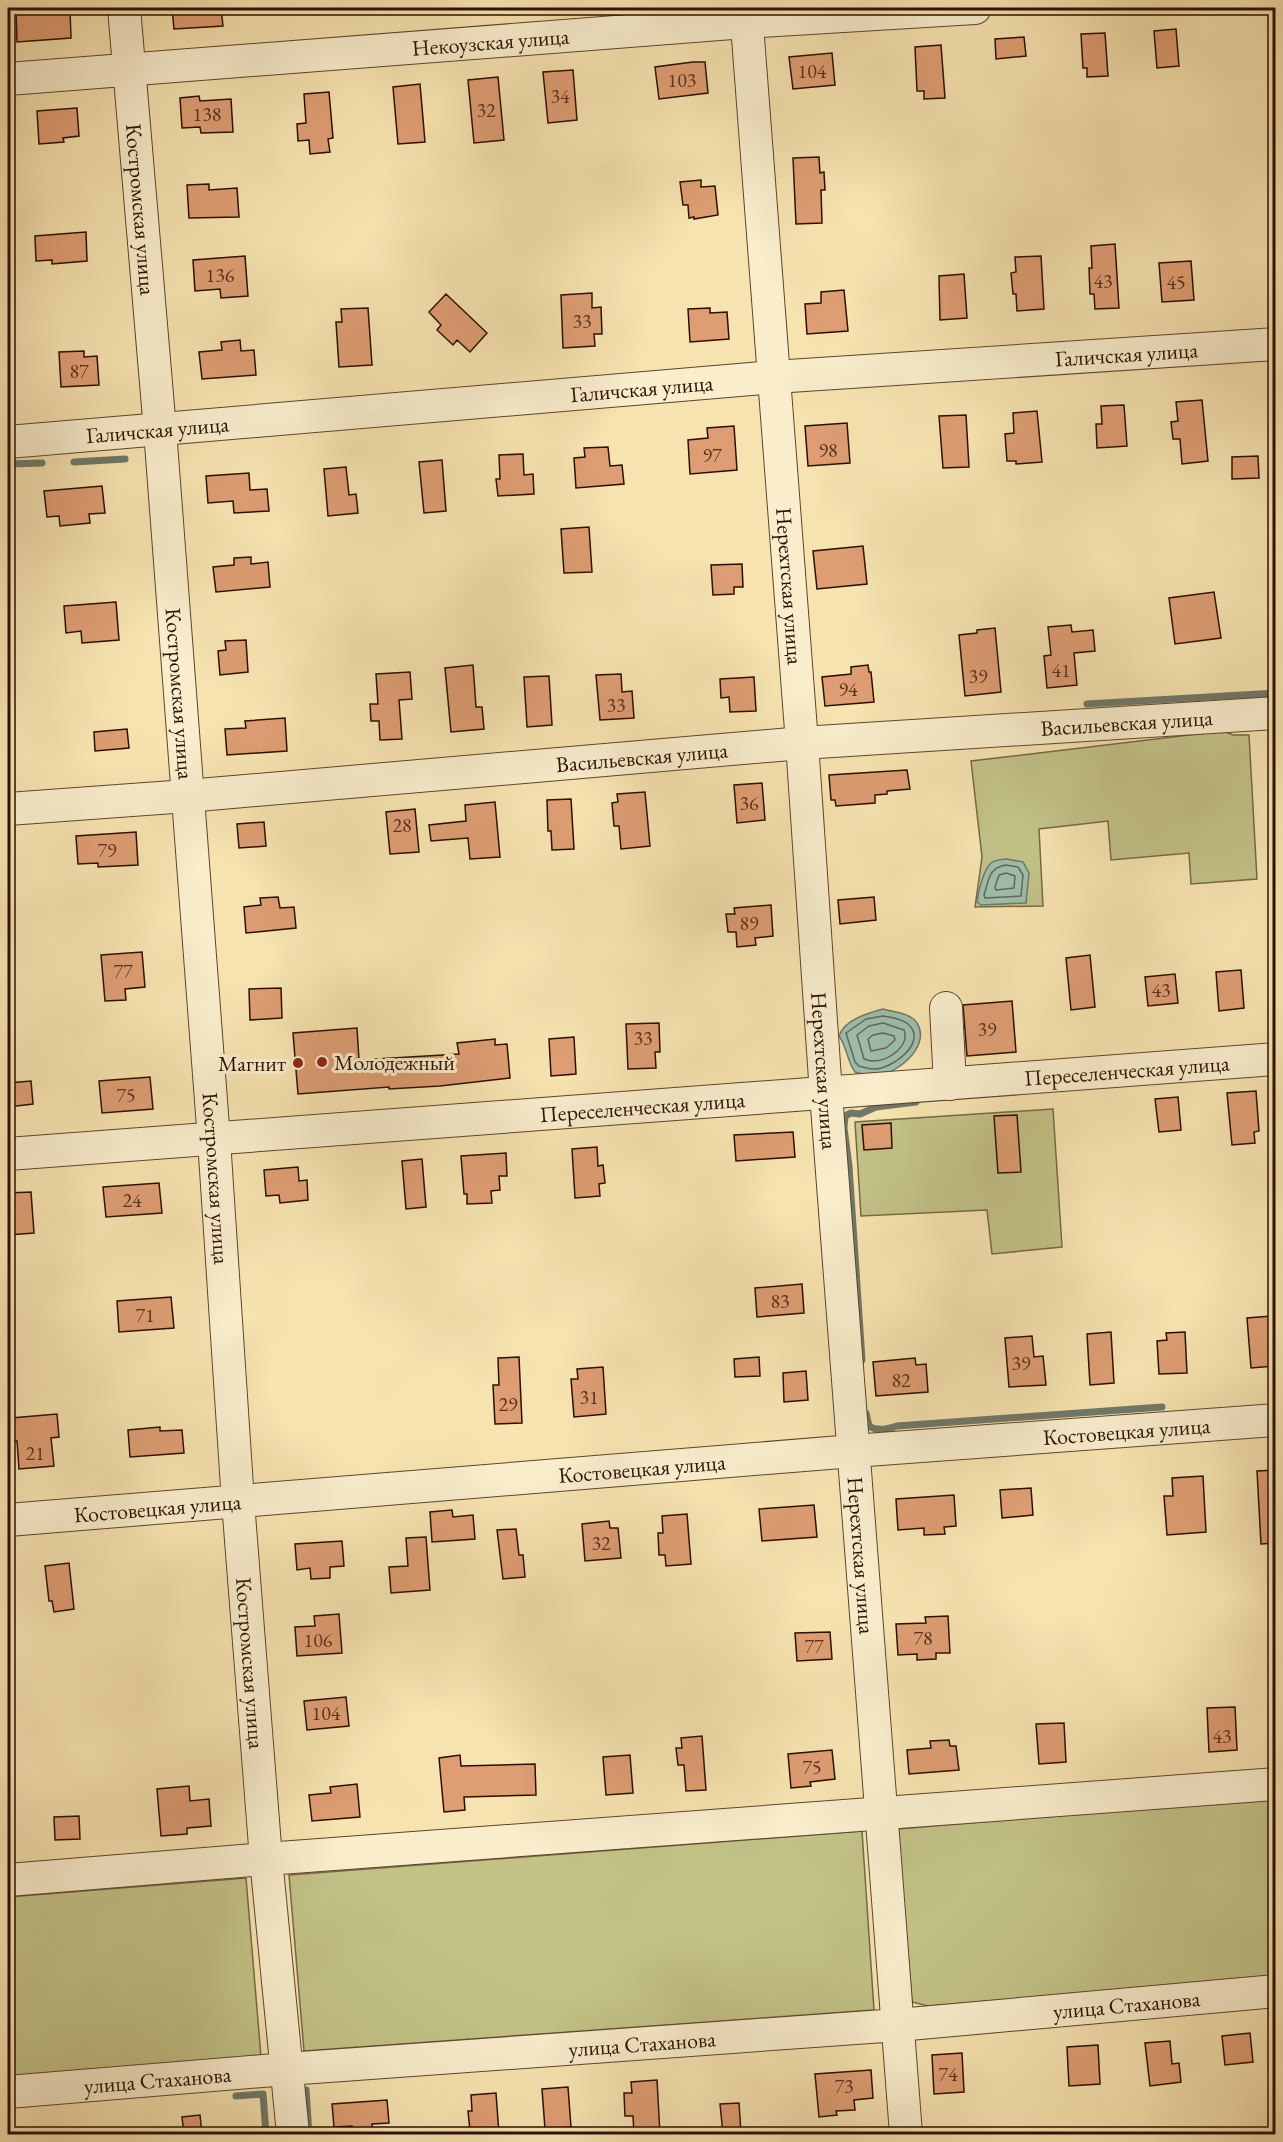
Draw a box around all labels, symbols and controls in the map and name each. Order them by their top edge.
street label: Некоузская улица [411,22,571,63]
house number: 104 [798,58,827,84]
house number: 103 [668,67,696,93]
house number: 34 [550,83,570,109]
house number: 32 [476,97,496,123]
house number: 138 [193,101,221,127]
street label: Костромская улица [119,122,162,297]
house number: 136 [206,262,235,288]
house number: 43 [1093,268,1113,294]
house number: 45 [1166,269,1186,295]
house number: 33 [572,308,592,334]
street label: Галичская улица [1054,335,1199,373]
house number: 87 [69,358,89,384]
street label: Галичская улица [569,368,714,409]
street label: Галичская улица [85,409,230,450]
house number: 98 [818,437,838,463]
house number: 97 [702,442,722,468]
street label: Нерехтская улица [769,506,810,666]
street label: Костромская улица [159,607,201,781]
house number: 41 [1051,657,1071,683]
house number: 39 [968,663,988,689]
house number: 94 [838,676,858,702]
house number: 33 [606,692,626,718]
street label: Васильевская улица [1040,703,1214,743]
street label: Васильевская улица [555,735,729,779]
house number: 36 [739,790,759,816]
house number: 28 [392,812,412,838]
house number: 79 [97,837,117,863]
house number: 89 [739,910,759,936]
house number: 77 [113,958,133,984]
house number: 43 [1151,977,1171,1003]
street label: Нерехтская улица [804,991,844,1151]
house number: 39 [977,1016,997,1042]
house number: 33 [633,1025,653,1051]
place label: Молодежный [334,1048,455,1077]
place label: Магнит [218,1049,286,1078]
street label: Переселенческая улица [1023,1049,1231,1093]
marker: Молодежный [315,1055,329,1069]
marker: Магнит [291,1056,305,1070]
house number: 75 [116,1082,136,1108]
street label: Переселенческая улица [539,1085,746,1129]
street label: Костромская улица [195,1091,236,1265]
house number: 24 [122,1187,142,1213]
house number: 83 [770,1288,790,1314]
house number: 71 [135,1302,155,1328]
house number: 39 [1011,1350,1031,1376]
house number: 82 [891,1367,911,1393]
house number: 31 [579,1384,599,1410]
house number: 29 [498,1391,518,1417]
street label: Костовецкая улица [1042,1411,1211,1452]
house number: 21 [25,1440,45,1466]
street label: Костовецкая улица [557,1447,727,1490]
street label: Нерехтская улица [840,1476,882,1635]
street label: Костовецкая улица [73,1487,243,1530]
house number: 32 [591,1530,611,1556]
street label: Костромская улица [229,1576,271,1750]
house number: 78 [913,1625,933,1651]
house number: 106 [304,1627,333,1653]
house number: 77 [804,1633,824,1659]
house number: 104 [312,1700,341,1726]
house number: 43 [1212,1723,1232,1749]
house number: 75 [802,1754,822,1780]
street label: улица Стаханова [1052,1984,1202,2026]
street label: улица Стаханова [567,2024,717,2064]
street label: улица Стаханова [83,2060,233,2101]
house number: 74 [938,2061,958,2087]
house number: 73 [834,2073,854,2099]

